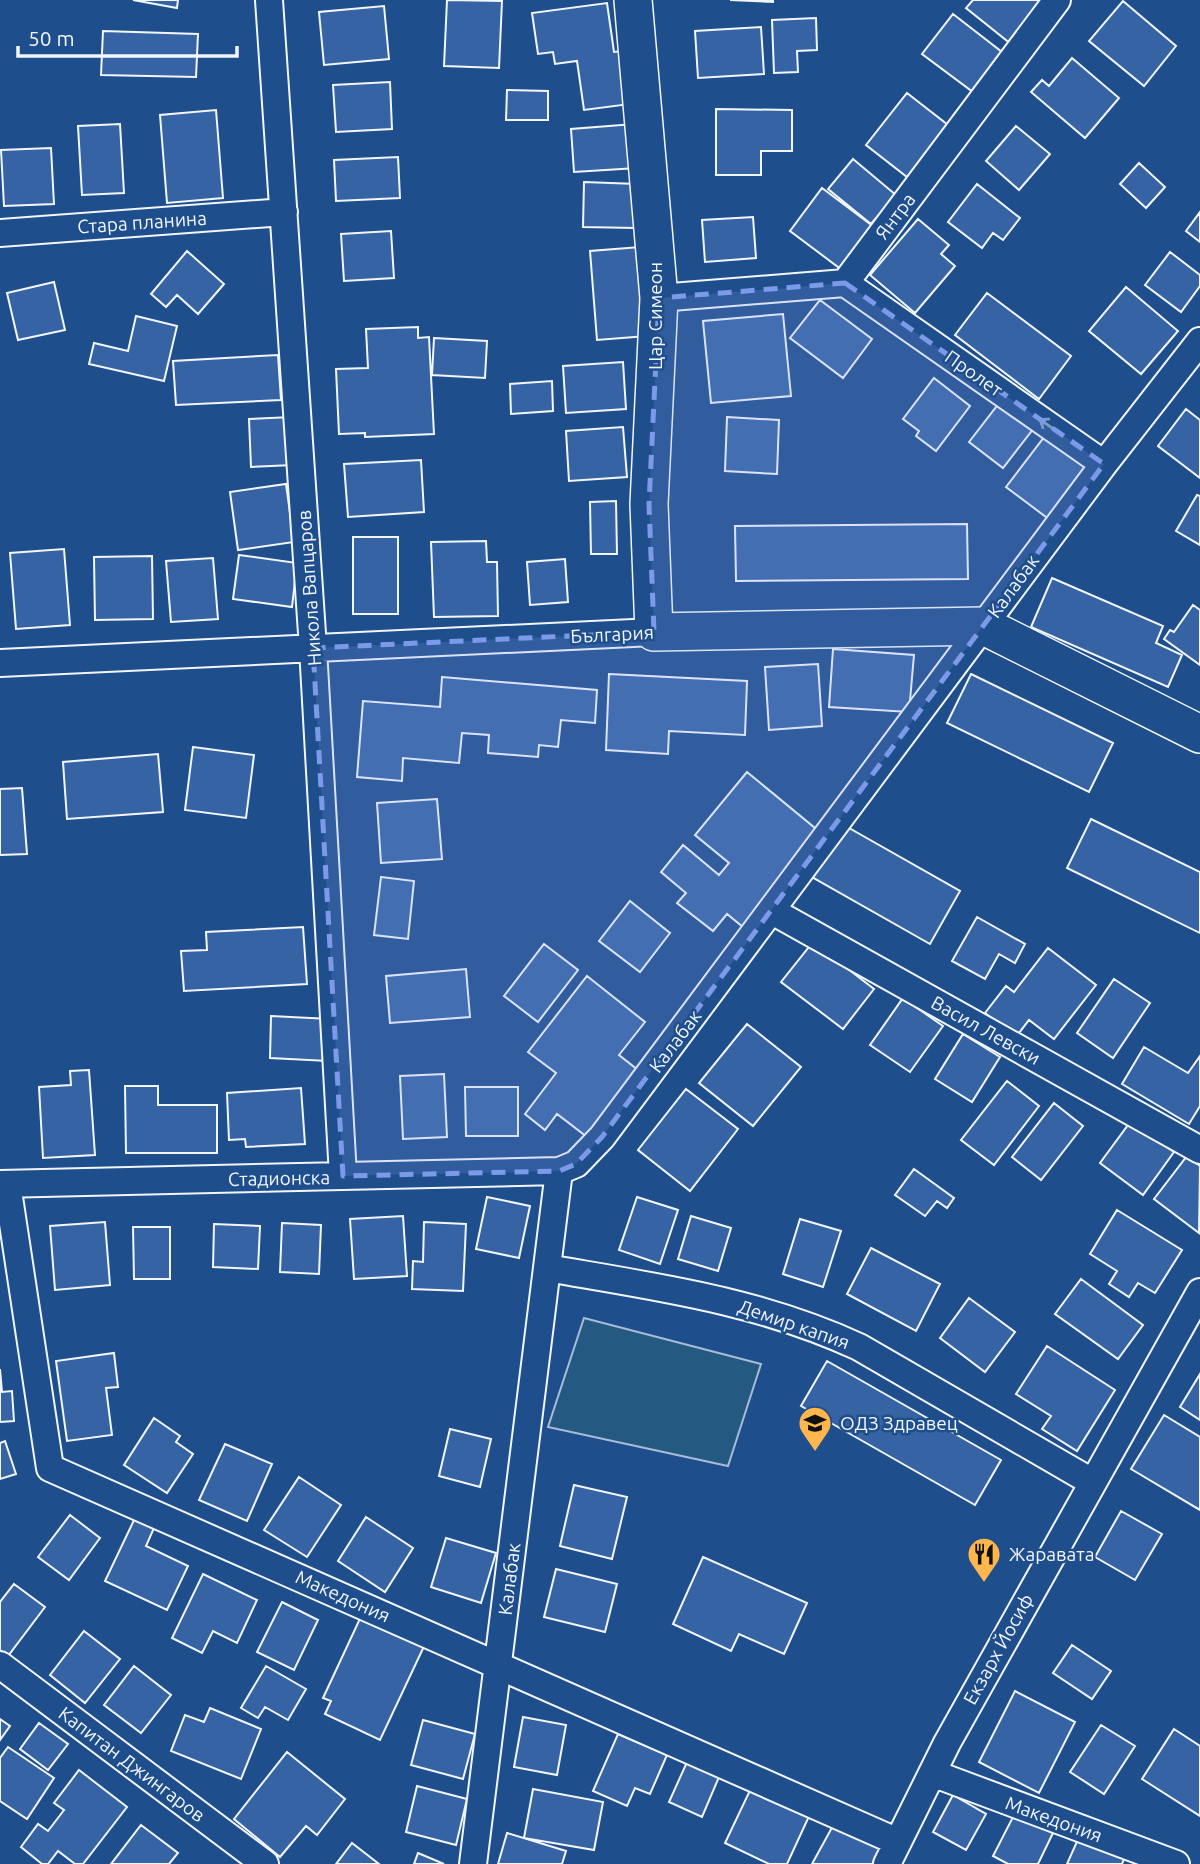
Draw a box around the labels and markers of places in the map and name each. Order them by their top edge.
school or university icon: ОДЗ Здравец [796,1404,834,1453]
place label: ОДЗ Здравец [840,1412,958,1434]
restaurant icon: Жаравата [965,1535,1003,1584]
place label: Жаравата [1009,1543,1094,1565]

